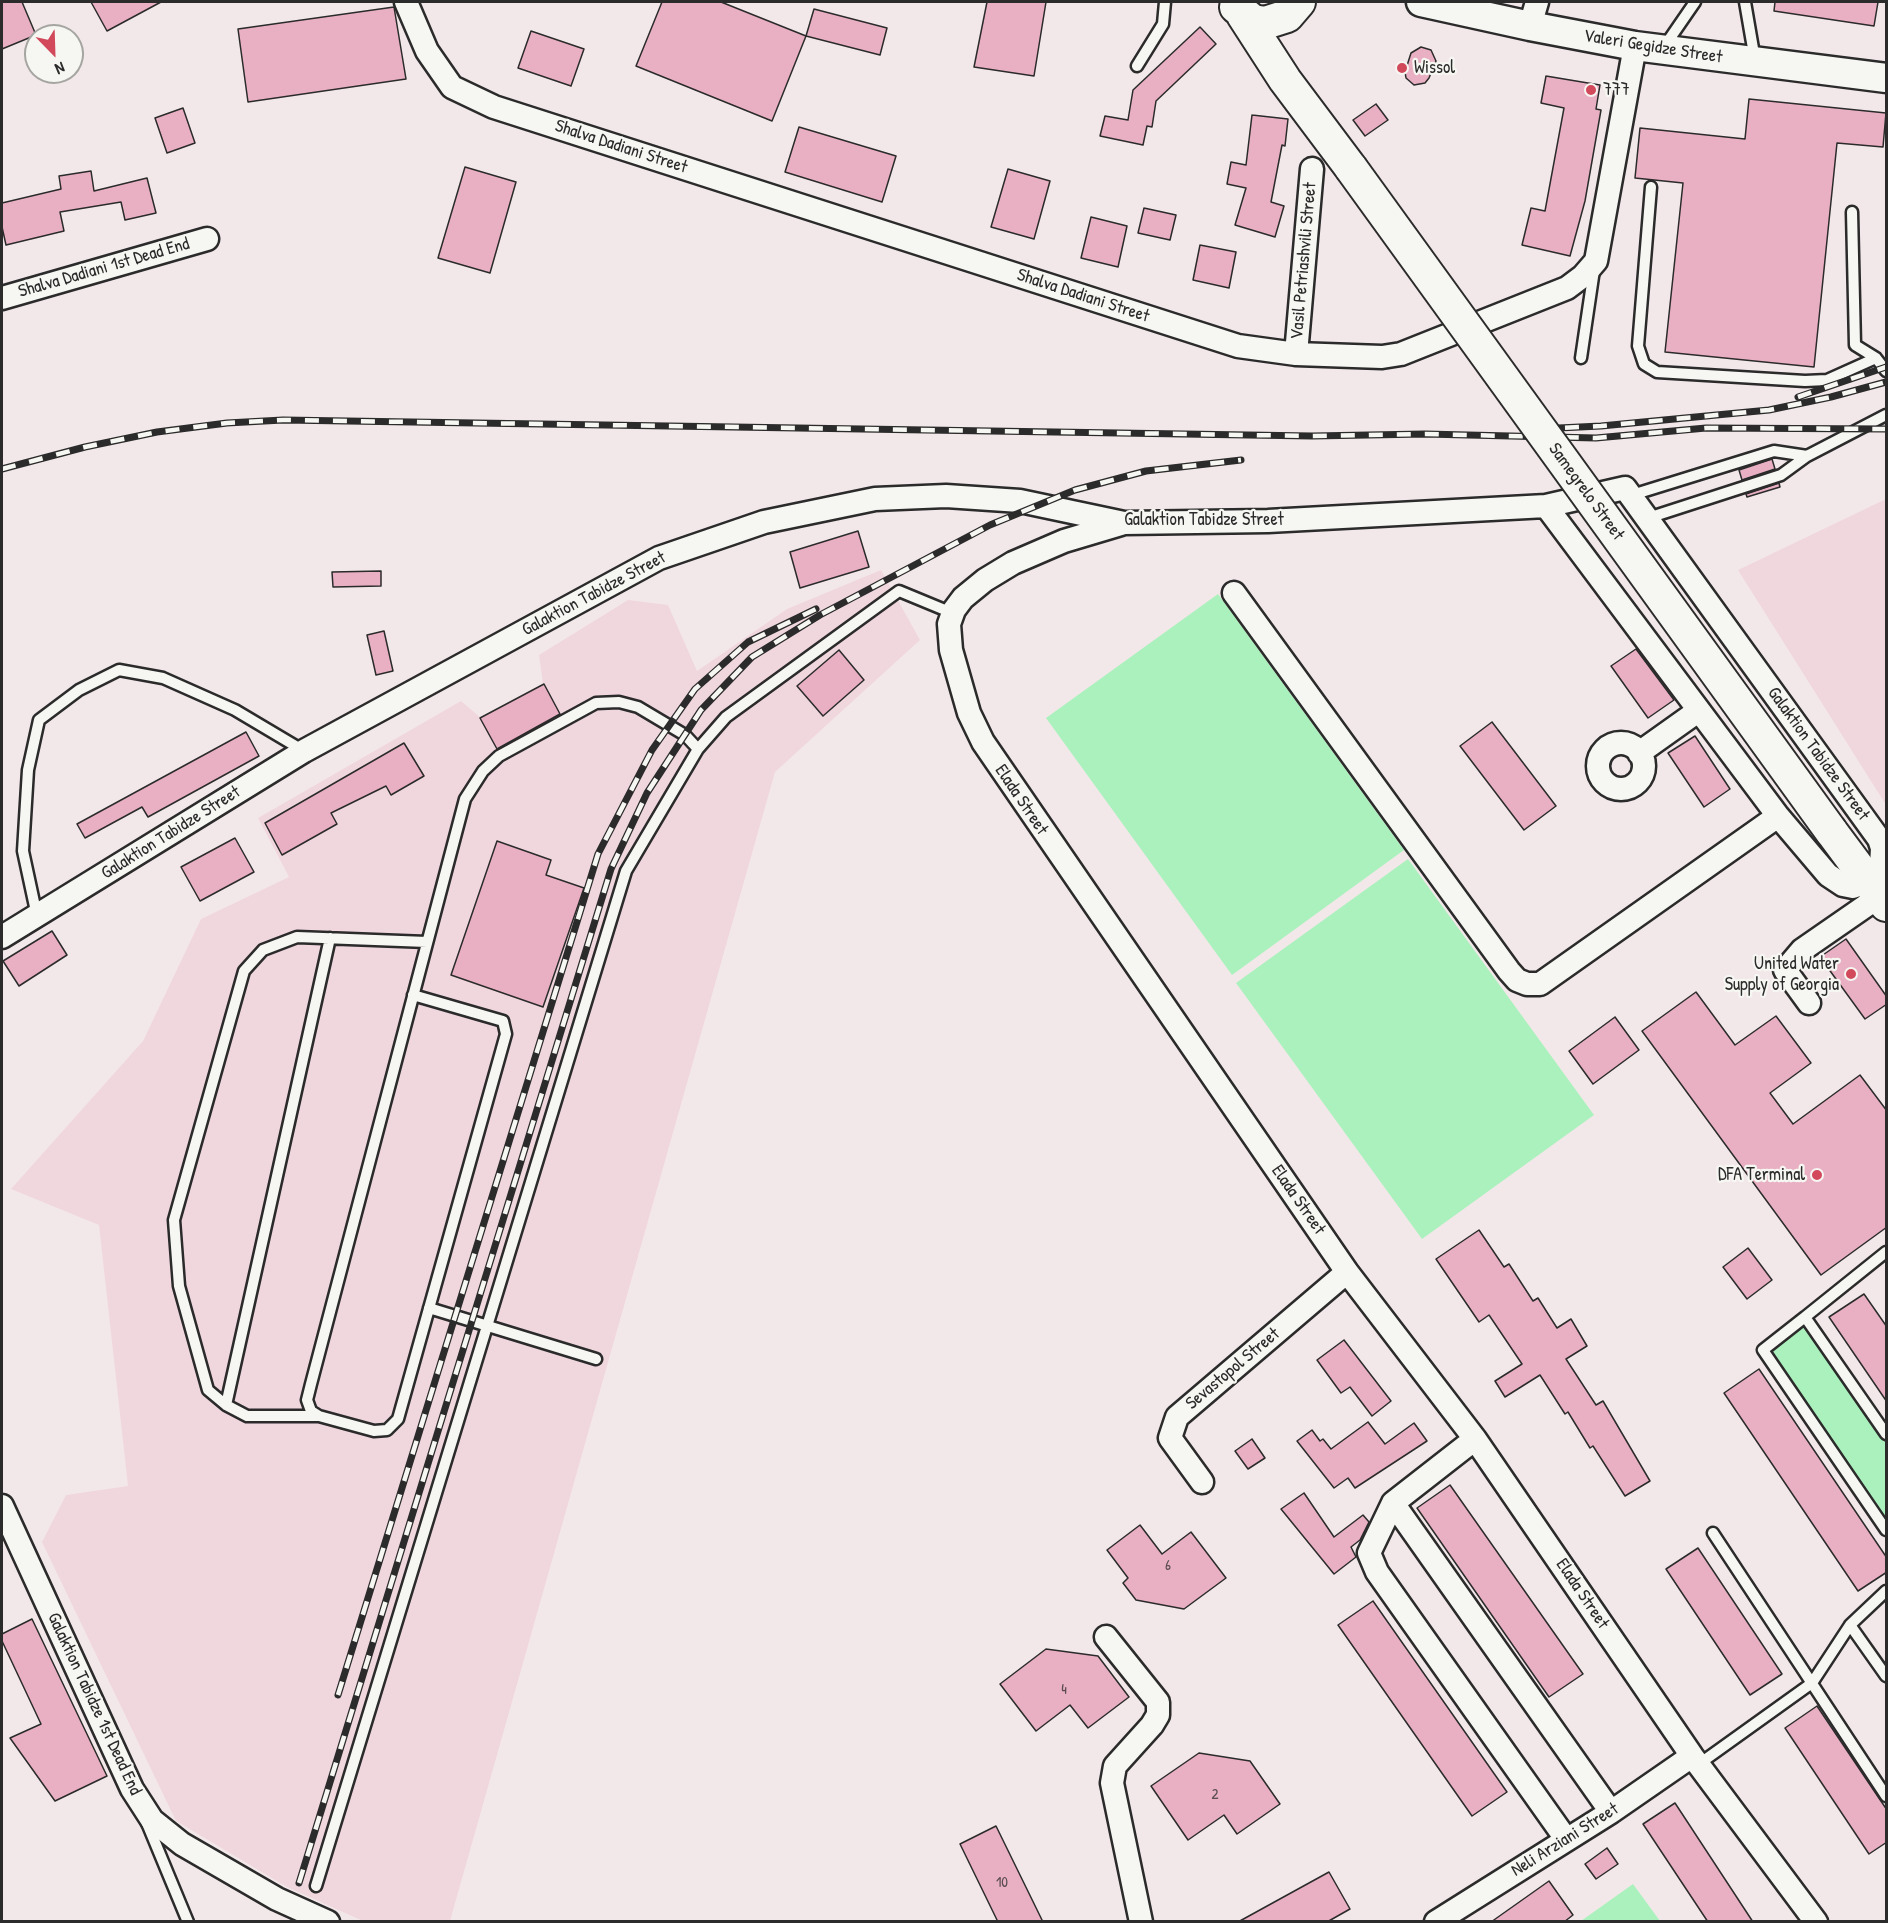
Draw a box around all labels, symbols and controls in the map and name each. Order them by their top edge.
north arrow [24,24,84,84]
street label: Valeri Gegidze Street [1582,25,1724,69]
text: N [52,57,68,81]
place label: Wissol [1414,57,1455,79]
marker: Wissol [1395,61,1409,75]
place label: 777 [1603,79,1630,101]
marker: 777 [1584,83,1598,97]
street label: Shalva Dadiani Street [552,115,690,179]
street label: Vasil Petriashvili Street [1286,182,1322,340]
street label: Shalva Dadiani 1st Dead End [16,233,192,303]
street label: Shalva Dadiani Street [1014,264,1152,328]
street label: Samegrelo Street [1543,439,1629,545]
street label: Galaktion Tabidze Street [1124,509,1284,531]
street label: Galaktion Tabidze Street [518,547,670,641]
street label: Galaktion Tabidze Street [1762,683,1874,825]
street label: Elada Street [990,761,1052,839]
street label: Galaktion Tabidze Street [98,782,244,884]
place label: United Water Supply of Georgia [1725,953,1839,996]
marker: United Water Supply of Georgia [1844,967,1858,981]
street label: Elada Street [1266,1161,1330,1239]
place label: DFA Terminal [1718,1164,1805,1186]
marker: DFA Terminal [1810,1168,1824,1182]
street label: Sevastopol Street [1182,1323,1284,1415]
street label: Elada Street [1551,1555,1613,1633]
house number: 6 [1165,1557,1171,1575]
street label: Galaktion Tabidze 1st Dead End [42,1609,146,1799]
house number: 4 [1061,1681,1067,1699]
house number: 2 [1211,1786,1219,1804]
street label: Neli Arziani Street [1507,1798,1623,1882]
house number: 10 [996,1874,1008,1892]

